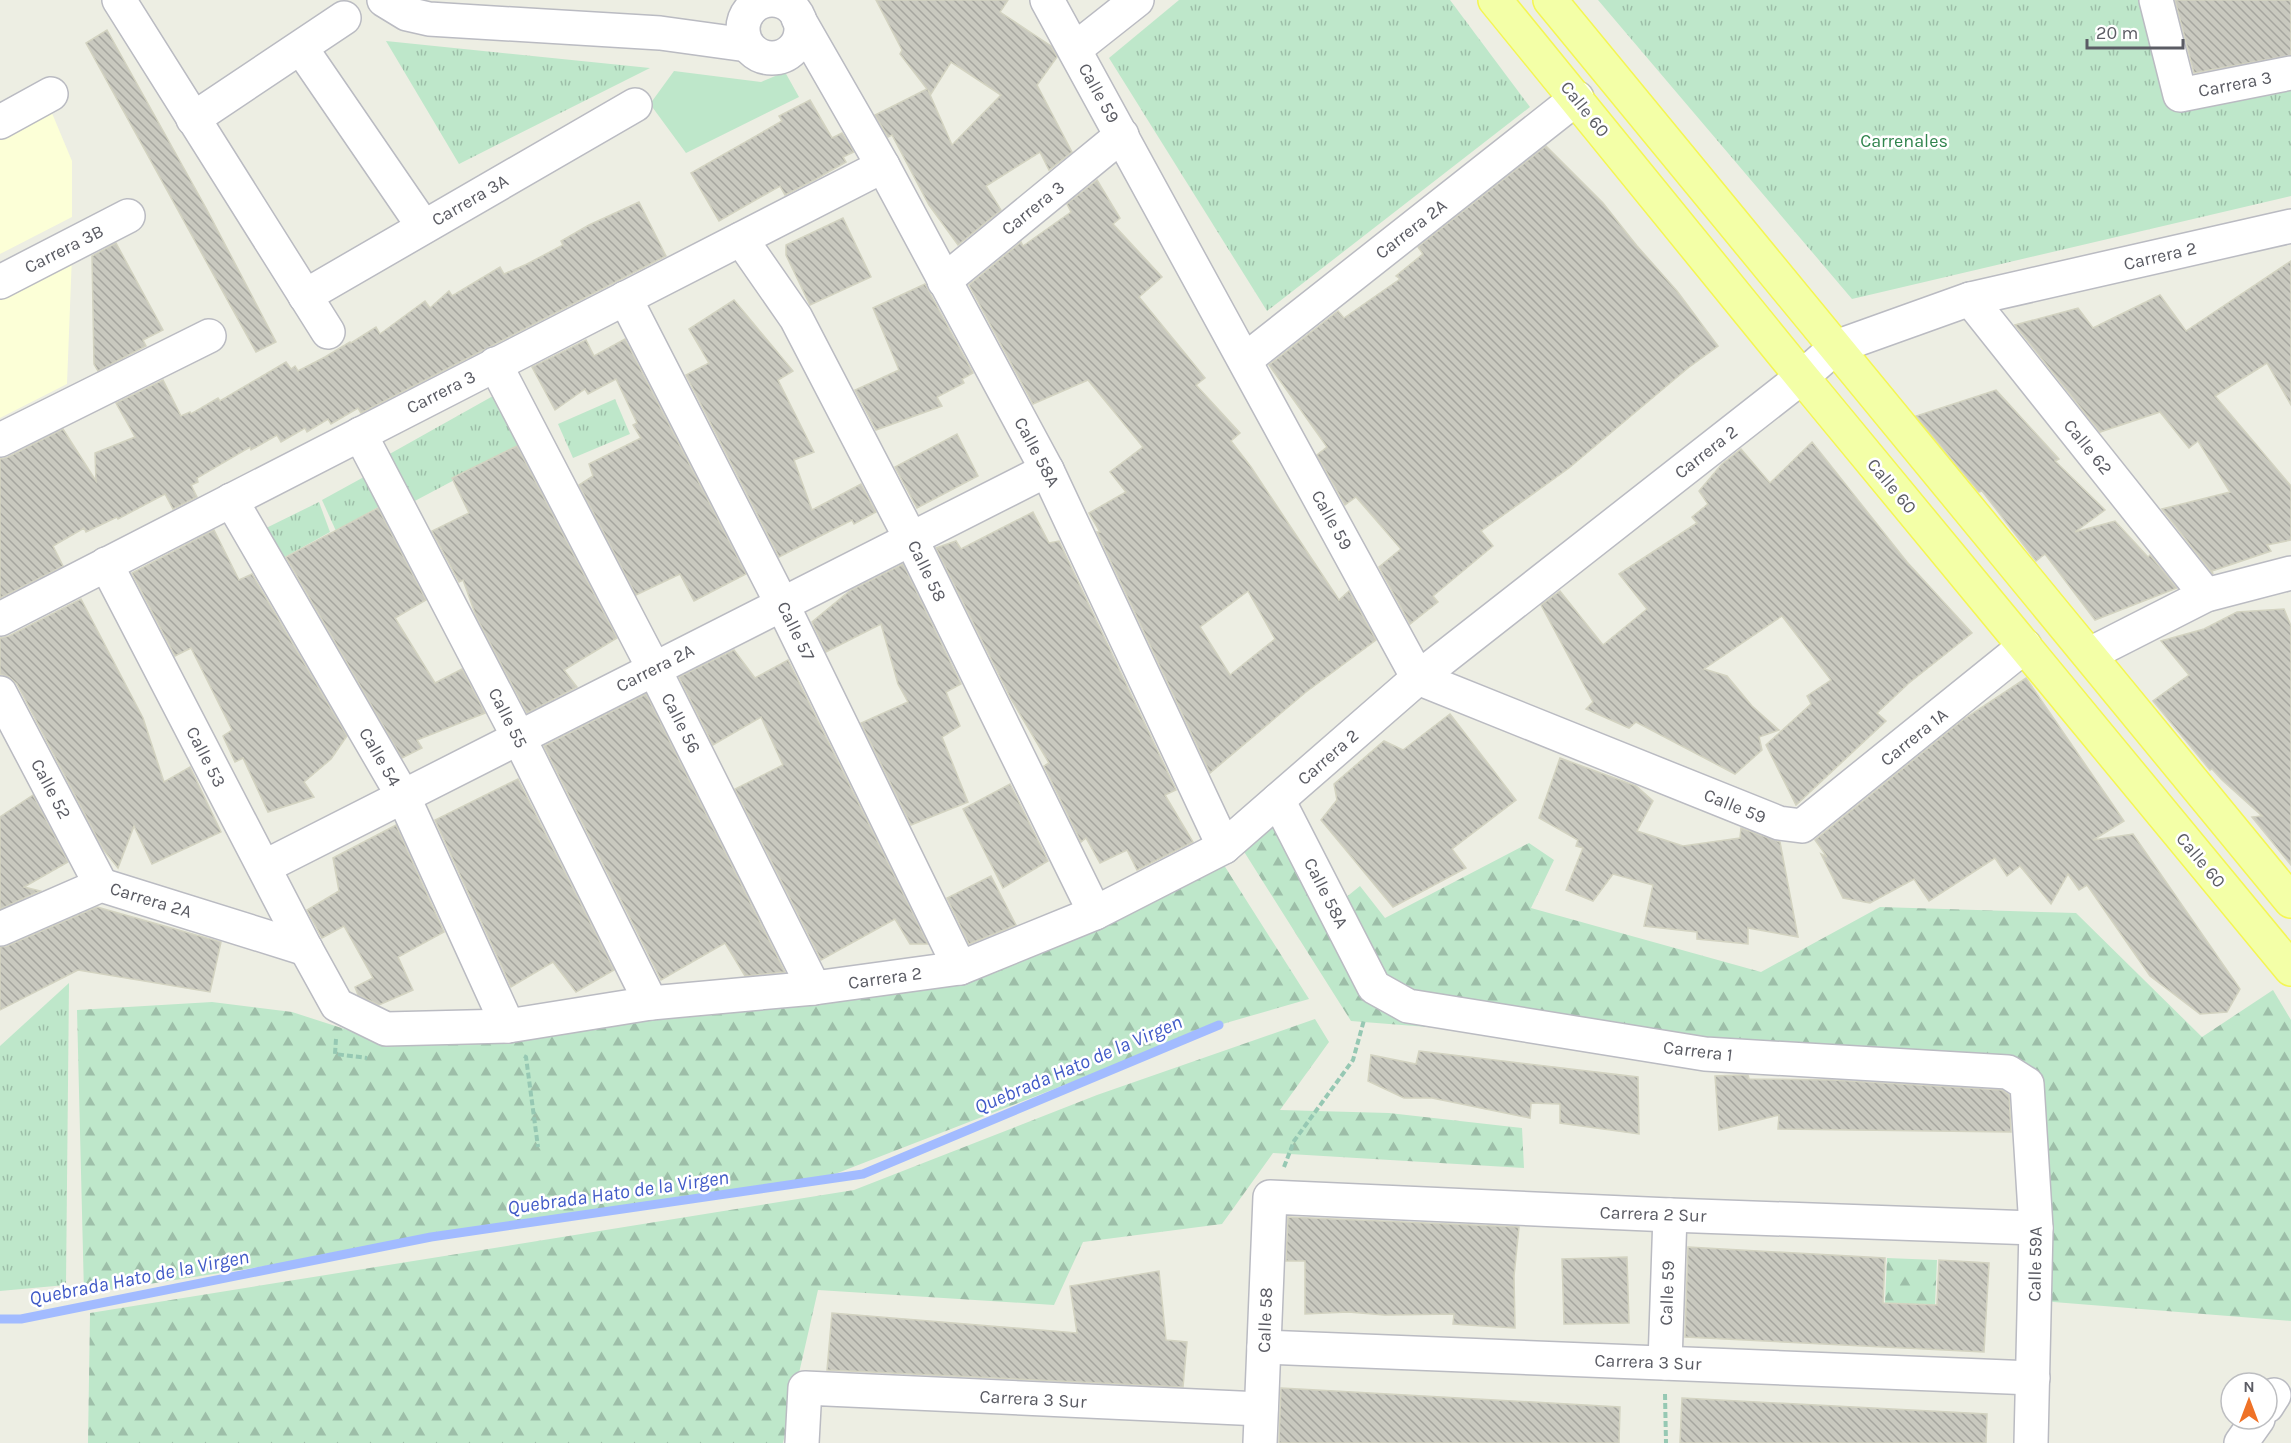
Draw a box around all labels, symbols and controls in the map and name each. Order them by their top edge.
scale bar [2087,12,2183,50]
text: 20 m [2096,22,2138,44]
street label: Calle 59 [1074,59,1124,127]
street label: Carrera 3 [2196,66,2274,102]
street label: Calle 60 [1556,77,1614,141]
park label: Carrenales [1860,130,1948,152]
street label: Carrera 3A [428,169,512,231]
street label: Carrera 3 [997,176,1069,240]
street label: Carrera 2A [1371,194,1451,264]
street label: Carrera 3B [21,220,107,278]
street label: Carrera 2 [2121,237,2199,275]
street label: Carrera 3 [403,365,479,419]
street label: Calle 58A [1009,413,1065,491]
street label: Calle 62 [2059,415,2117,479]
street label: Carrera 2 [1670,420,1742,484]
street label: Calle 60 [1863,454,1921,518]
street label: Calle 59 [1307,486,1357,554]
street label: Calle 58 [903,537,951,605]
street label: Calle 57 [772,598,820,665]
street label: Carrera 2A [612,639,698,697]
street label: Calle 55 [483,684,533,752]
street label: Calle 56 [656,689,706,757]
street label: Carrera 1A [1876,703,1952,771]
street label: Calle 53 [181,723,231,791]
street label: Calle 54 [354,723,406,791]
street label: Carrera 2 [1293,724,1363,790]
street label: Calle 52 [26,755,76,823]
street label: Calle 59 [1701,784,1769,828]
street label: Calle 60 [2172,828,2230,892]
street label: Calle 58A [1299,854,1353,932]
street label: Carrera 2A [107,877,195,923]
street label: Carrera 2 [847,962,923,994]
water label: Quebrada Hato de la Virgen [971,1010,1185,1119]
street label: Carrera 1 [1662,1036,1734,1066]
water label: Quebrada Hato de la Virgen [506,1166,730,1219]
street label: Carrera 2 Sur [1599,1201,1707,1227]
street label: Calle 59A [2023,1226,2047,1302]
water label: Quebrada Hato de la Virgen [27,1245,251,1310]
street label: Calle 59 [1655,1260,1679,1326]
street label: Calle 58 [1253,1287,1277,1353]
street label: Carrera 3 Sur [1594,1349,1702,1375]
north arrow [2219,1371,2279,1431]
text: N [2243,1377,2255,1396]
street label: Carrera 3 Sur [979,1385,1088,1413]

